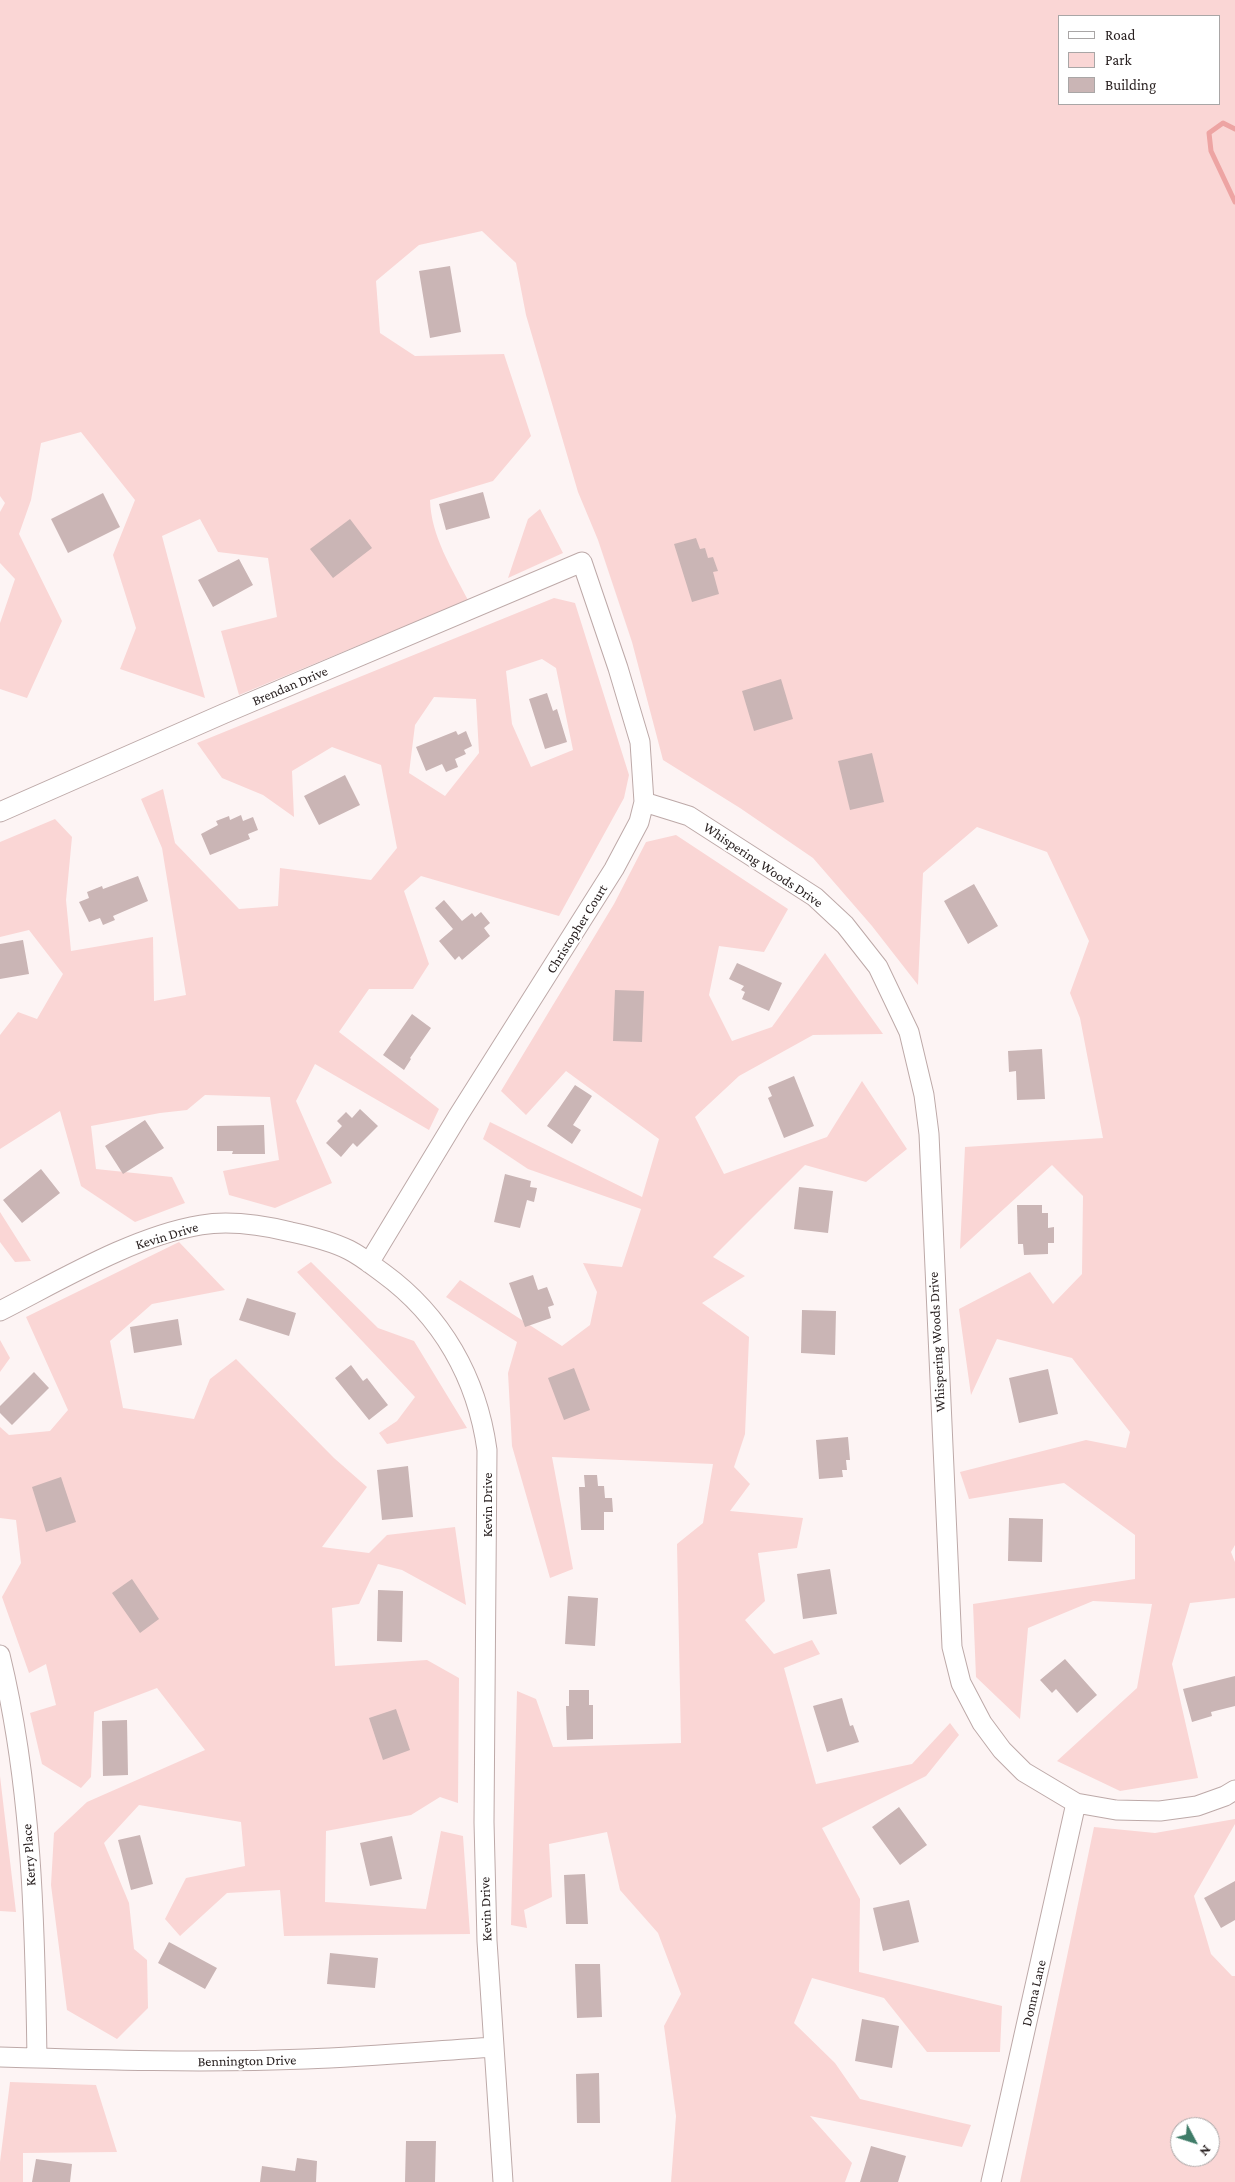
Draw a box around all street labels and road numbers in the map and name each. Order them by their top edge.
street label: Brendan Drive [250,663,330,709]
street label: Whispering Woods Drive [700,819,826,911]
street label: Christopher Court [543,881,611,977]
street label: Kevin Drive [134,1219,200,1253]
street label: Whispering Woods Drive [925,1271,949,1413]
street label: Kevin Drive [480,1473,496,1537]
street label: Kerry Place [18,1823,40,1887]
street label: Kevin Drive [476,1876,496,1942]
street label: Donna Lane [1018,1958,1050,2028]
street label: Bennington Drive [197,2052,297,2070]

